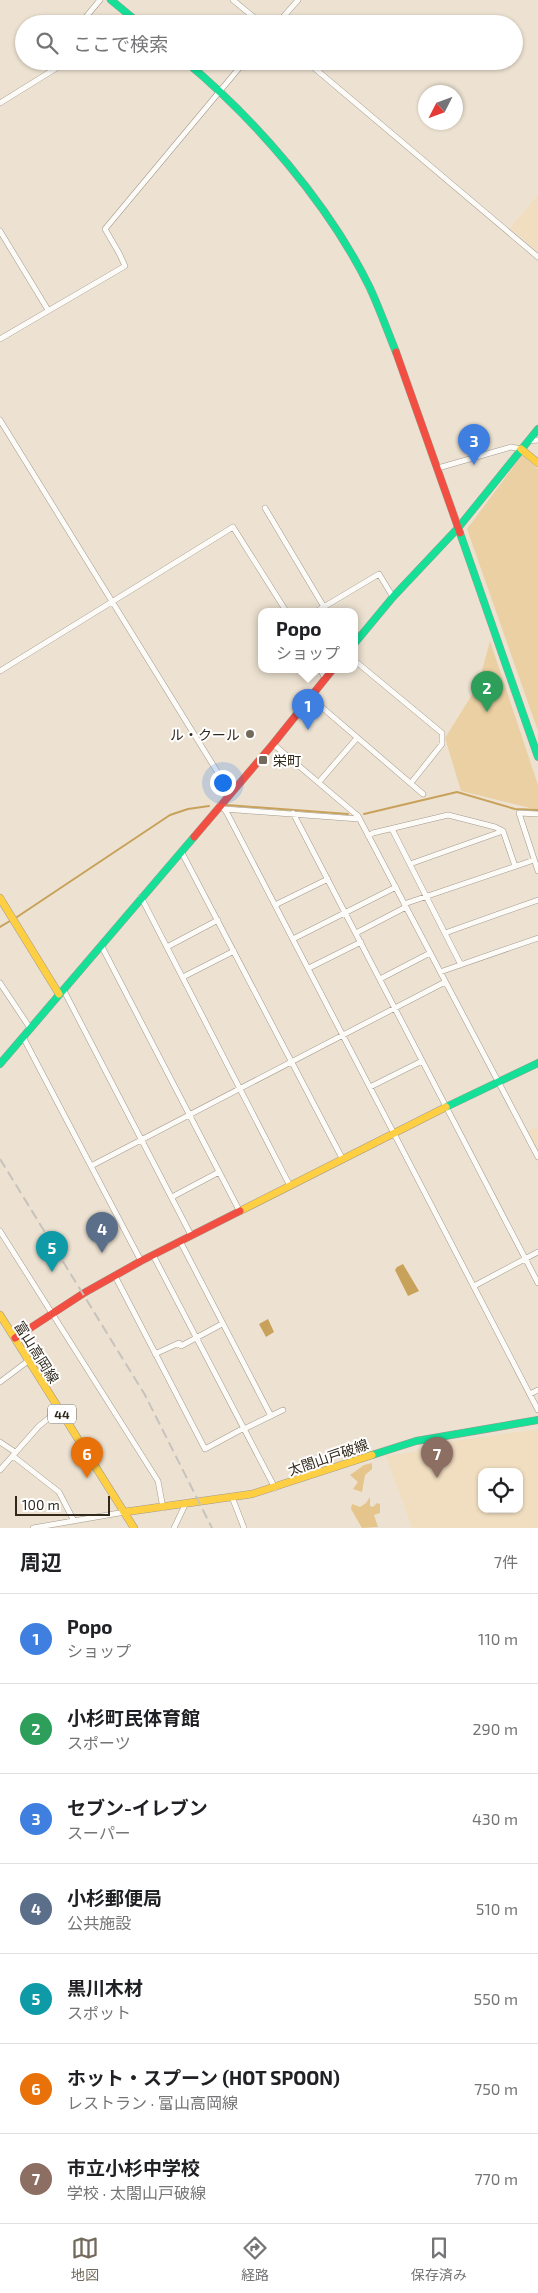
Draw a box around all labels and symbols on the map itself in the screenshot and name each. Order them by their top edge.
north arrow [418,85,463,130]
pin: 3 [458,424,490,465]
pin: 2 [471,671,503,712]
pin: 1 [292,689,324,730]
place label: ル・クール [170,726,240,743]
marker: ル・クール [244,728,256,740]
place label: 栄町 [273,752,301,769]
marker: 栄町 [257,754,269,766]
your location [210,770,236,796]
pin: 4 [86,1212,118,1253]
pin: 5 [36,1231,68,1272]
street label: 富山高岡線 [11,1318,63,1386]
road number: 44 [48,1405,76,1424]
street label: 太閤山戸破線 [286,1435,370,1479]
pin: 6 [71,1437,103,1478]
pin: 7 [421,1437,453,1478]
scale bar [15,1493,110,1516]

